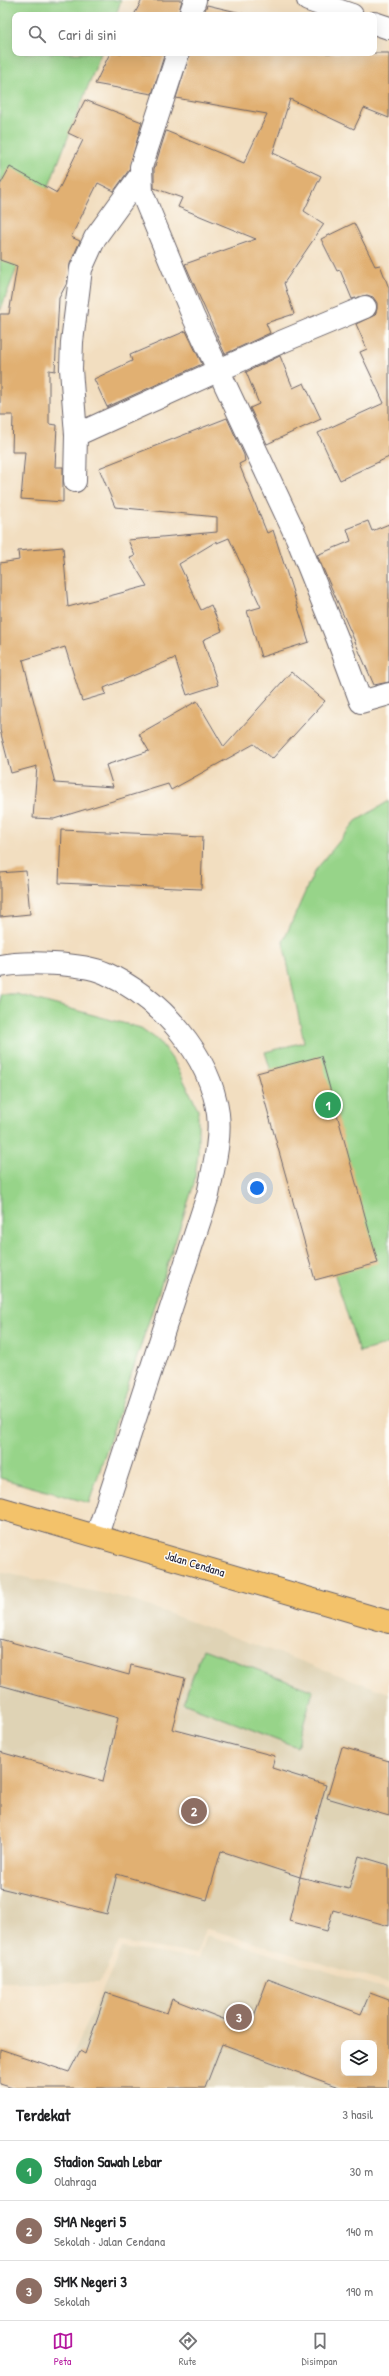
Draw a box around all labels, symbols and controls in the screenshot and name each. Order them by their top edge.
search box [12,12,377,56]
icon: search [26,23,48,45]
text: Cari di sini [58,24,117,45]
pin: 1 [315,1090,341,1120]
your location [247,1178,267,1198]
street label: Jalan Cendana [163,1546,227,1581]
pin: 2 [181,1796,207,1826]
pin: 3 [226,2002,252,2032]
map controls [341,2040,377,2076]
button: layers [341,2040,377,2076]
text: Terdekat [16,2103,70,2126]
text: 3 hasil [342,2105,373,2123]
text: Stadion Sawah Lebar [54,2151,162,2172]
text: 1 [27,2162,31,2180]
text: 30 m [350,2162,373,2180]
text: Olahraga [54,2172,96,2190]
text: SMA Negeri 5 [54,2211,126,2232]
text: 2 [26,2222,32,2240]
text: 140 m [346,2222,373,2240]
text: Sekolah · Jalan Cendana [54,2232,165,2250]
text: SMK Negeri 3 [54,2271,127,2292]
text: 3 [26,2282,32,2300]
text: 190 m [346,2282,373,2300]
text: Sekolah [54,2292,90,2310]
tab: Peta [52,2330,74,2368]
tab: Rute [177,2330,199,2368]
tab: Disimpan [302,2330,337,2368]

